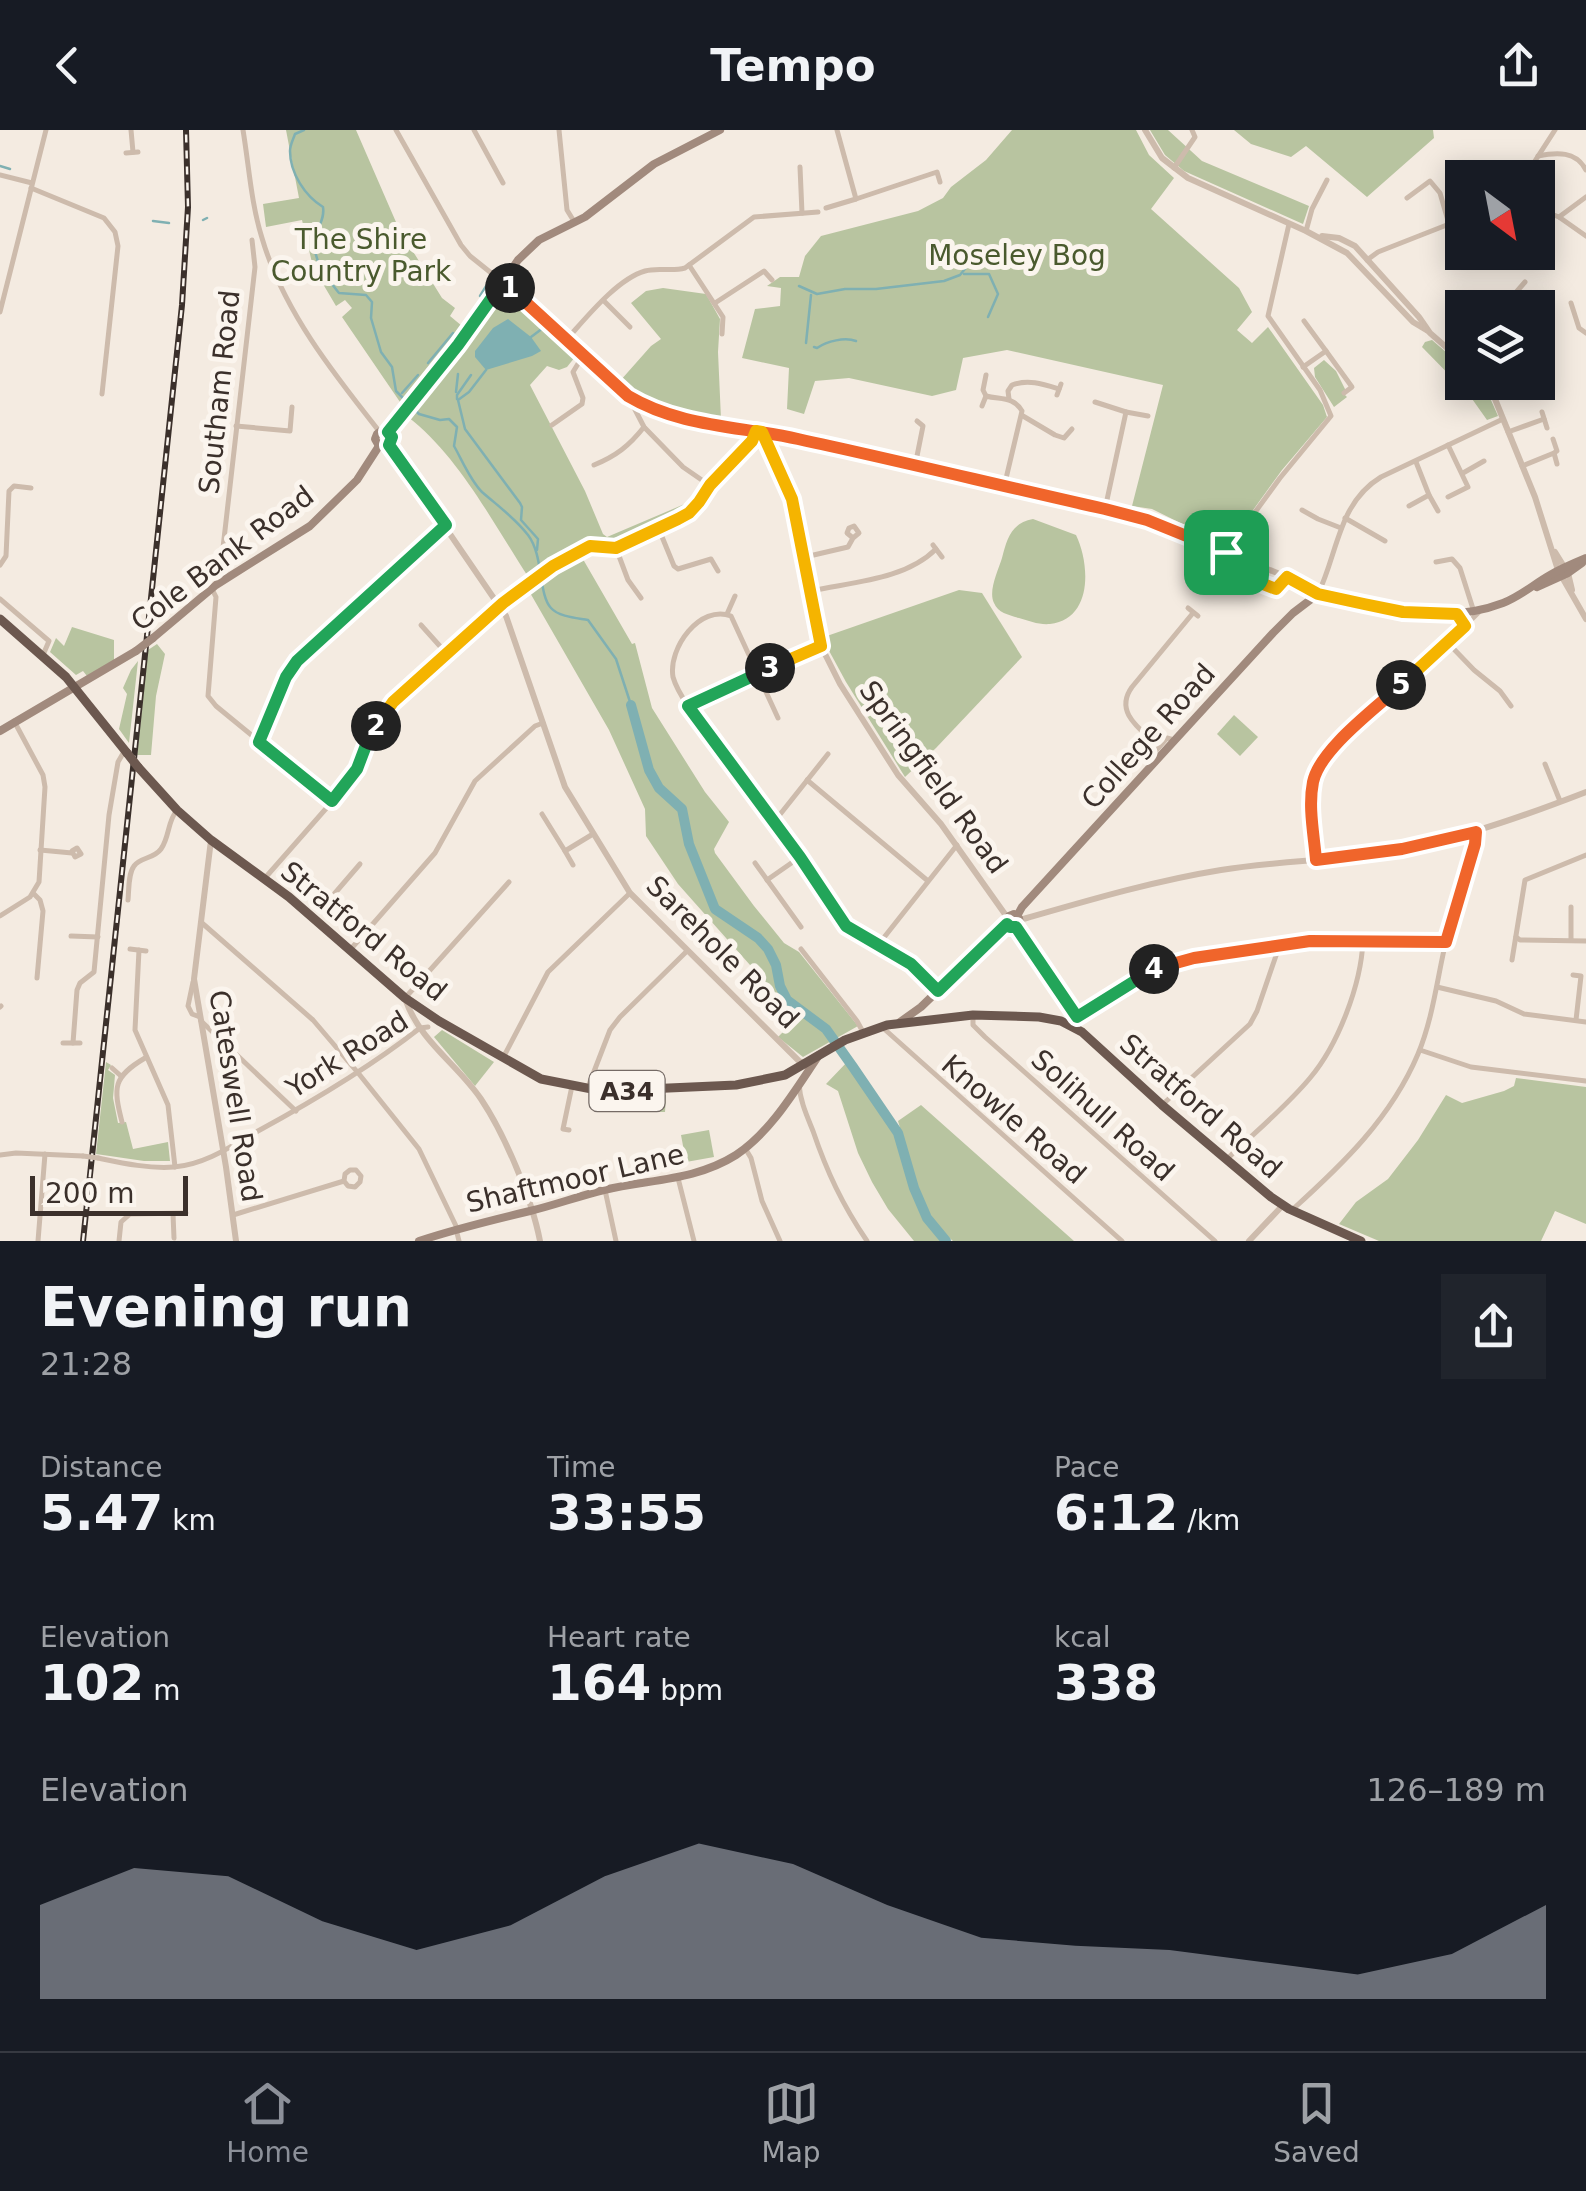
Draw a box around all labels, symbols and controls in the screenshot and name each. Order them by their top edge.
icon: back [40,38,95,93]
icon: share [1491,38,1546,93]
text: Tempo [710,39,876,92]
north arrow [1445,160,1555,270]
map controls [1445,160,1555,400]
park label: The Shire Country Park [271,223,452,288]
park label: Moseley Bog [928,239,1106,272]
pin: 1 [485,263,535,313]
text: 1 [500,271,520,304]
street label: Southam Road [192,288,247,496]
button: layers [1445,290,1555,400]
street label: Cole Bank Road [124,479,320,638]
pin [1184,510,1269,595]
icon: arrive [1199,525,1254,580]
pin: 3 [745,643,795,693]
text: 3 [760,651,780,684]
street label: College Road [1075,657,1222,816]
pin: 5 [1376,660,1426,710]
text: 5 [1391,668,1411,701]
street label: Springfield Road [853,675,1015,880]
pin: 2 [351,701,401,751]
text: 2 [366,709,386,742]
street label: Stratford Road [274,855,453,1008]
street label: Sarehole Road [640,869,806,1035]
pin: 4 [1129,944,1179,994]
text: 4 [1144,952,1164,985]
street label: Cateswell Road [202,988,269,1205]
street label: York Road [279,1004,414,1105]
street label: Stratford Road [1113,1027,1288,1186]
street label: Solihull Road [1024,1043,1181,1188]
street label: Knowle Road [935,1048,1093,1191]
road number: A34 [590,1071,664,1111]
street label: Shaftmoor Lane [463,1137,687,1220]
scale bar [30,1171,188,1216]
text: 200 m [45,1177,135,1210]
button: share [1441,1274,1546,1379]
text: Evening run [40,1275,412,1339]
text: 21:28 [40,1345,132,1383]
text: Distance [40,1451,162,1484]
text: Time [547,1451,616,1484]
text: Pace [1054,1451,1119,1484]
text: 5.47 [40,1484,163,1542]
text: 33:55 [547,1484,706,1542]
text: 6:12 [1054,1484,1178,1542]
text: km [163,1504,216,1537]
text: /km [1178,1504,1240,1537]
text: Elevation [40,1621,170,1654]
text: Heart rate [547,1621,691,1654]
text: kcal [1054,1621,1111,1654]
text: 102 [40,1654,144,1712]
text: 164 [547,1654,651,1712]
text: 338 [1054,1654,1158,1712]
text: m [144,1674,181,1707]
text: bpm [651,1674,723,1707]
text: Elevation [40,1771,189,1809]
text: 126–189 m [1367,1771,1546,1809]
tab: Home [226,2076,309,2169]
tab: Map [762,2076,821,2169]
tab: Saved [1273,2076,1360,2169]

